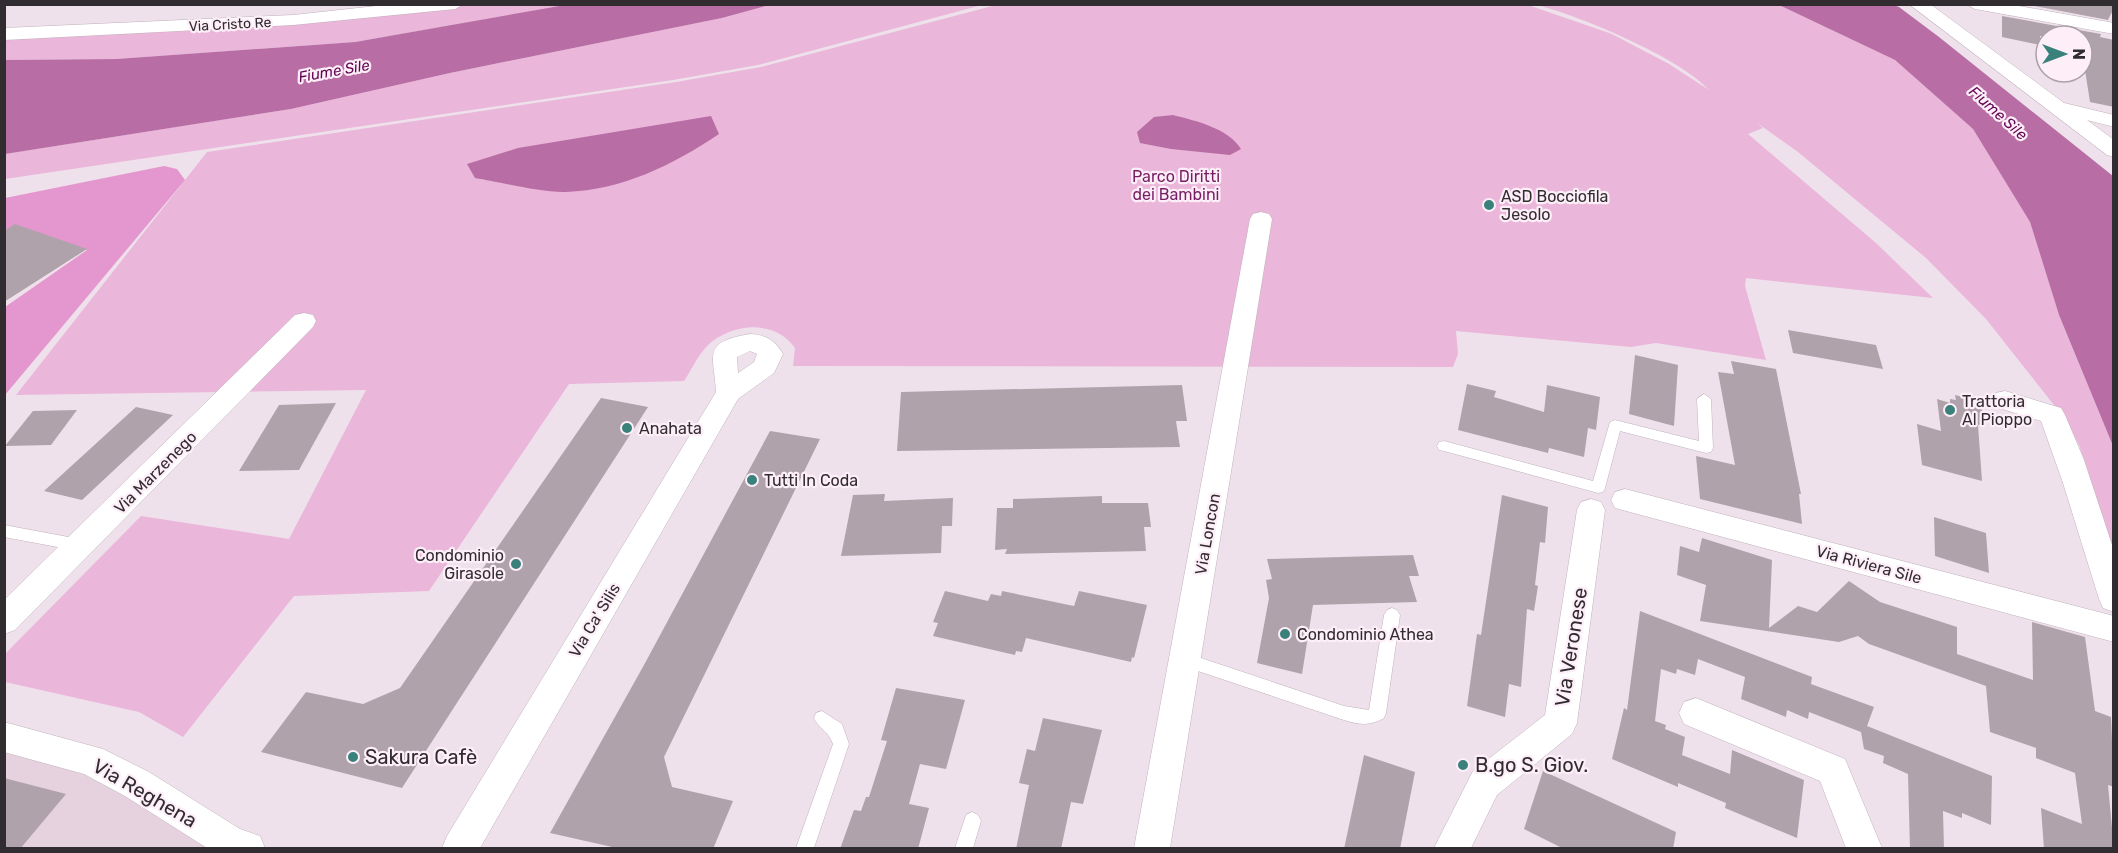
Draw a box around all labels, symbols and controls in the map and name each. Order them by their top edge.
street label: Via Cristo Re [188,14,272,35]
north arrow [2034,24,2094,84]
text: N [2069,48,2088,60]
water label: Fiume Sile [297,56,372,86]
water label: Fiume Sile [1965,82,2031,144]
park label: Parco Diritti dei Bambini [1132,167,1220,204]
place label: ASD Bocciofila Jesolo [1501,187,1608,224]
marker: ASD Bocciofila Jesolo [1482,198,1496,212]
place label: Trattoria Al Pioppo [1962,392,2032,429]
marker: Trattoria Al Pioppo [1943,403,1957,417]
place label: Anahata [639,419,702,438]
marker: Anahata [620,421,634,435]
street label: Via Marzenego [110,427,201,518]
place label: Tutti In Coda [764,471,858,490]
marker: Tutti In Coda [745,473,759,487]
street label: Via Loncon [1191,492,1224,576]
street label: Via Riviera Sile [1814,541,1924,588]
place label: Condominio Girasole [415,546,504,583]
marker: Condominio Girasole [509,557,523,571]
street label: Via Ca' Silis [565,580,624,661]
street label: Via Veronese [1550,586,1592,708]
place label: Condominio Athea [1297,625,1434,644]
marker: Condominio Athea [1278,627,1292,641]
place label: Sakura Cafè [365,745,477,769]
marker: Sakura Cafè [346,750,360,764]
street label: Via Reghena [89,753,201,833]
place label: B.go S. Giov. [1475,753,1588,777]
marker: B.go S. Giov. [1456,758,1470,772]

